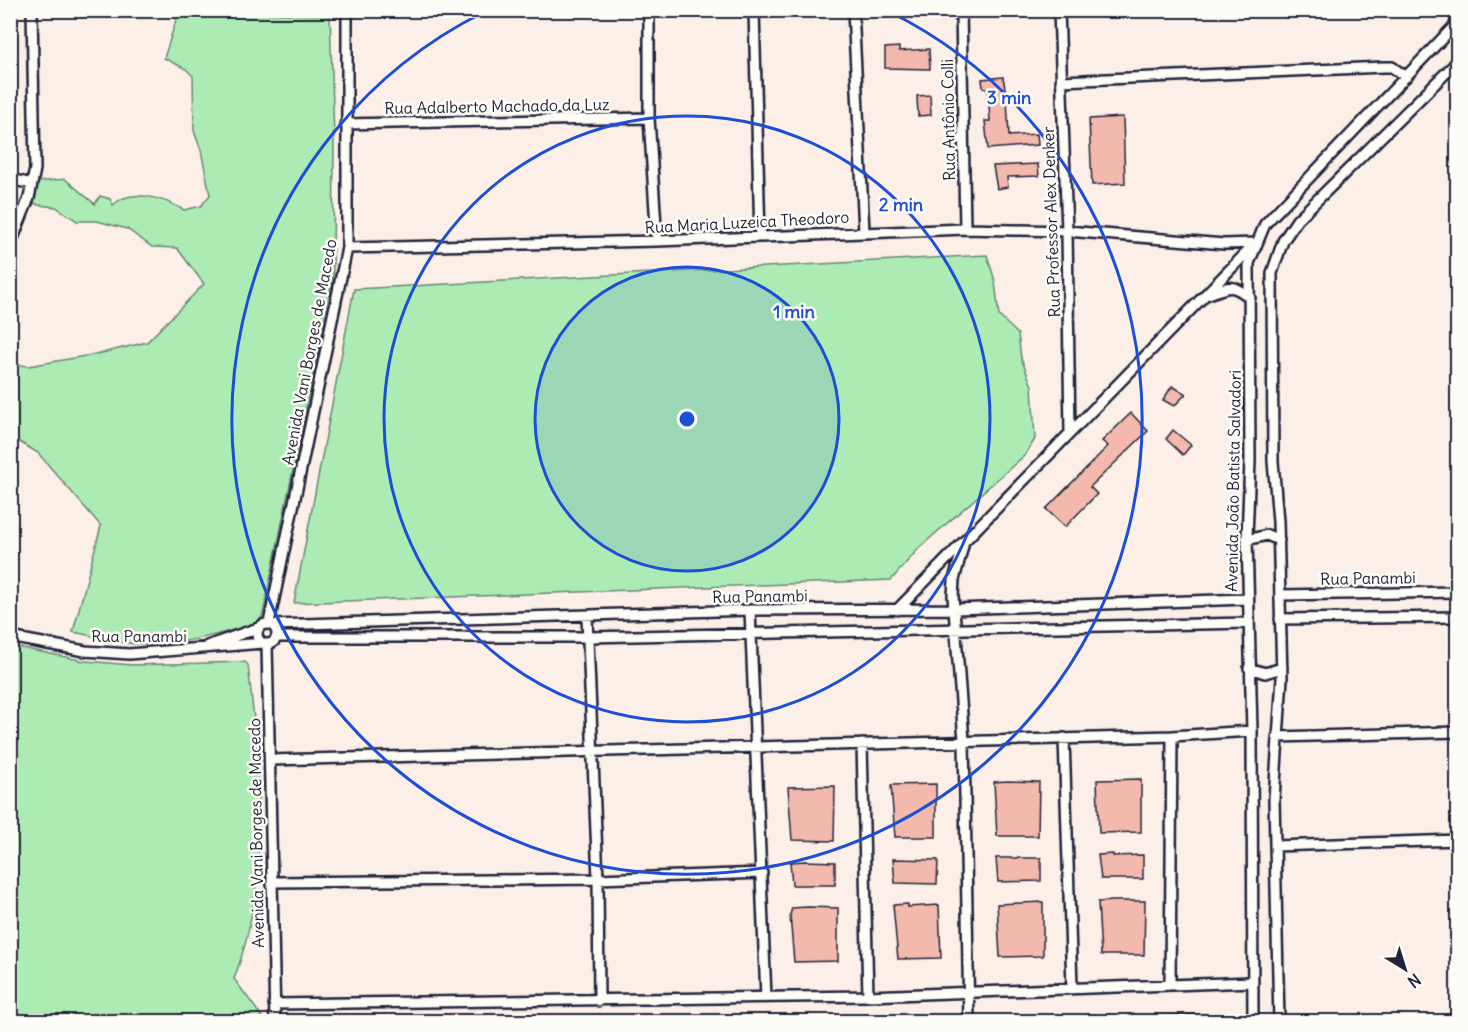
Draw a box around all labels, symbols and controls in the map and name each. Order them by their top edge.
street label: Rua Antônio Colli [937,59,959,181]
text: 3 min [987,86,1032,109]
street label: Rua Adalberto Machado da Luz [384,94,610,118]
street label: Rua Professor Alex Denker [1038,126,1064,318]
text: 2 min [879,193,924,216]
street label: Rua Maria Luzeica Theodoro [644,207,850,237]
street label: Avenida Vani Borges de Macedo [277,237,341,467]
text: 1 min [773,300,815,323]
street label: Avenida João Batista Salvadori [1221,370,1245,592]
centre of rings [677,409,697,429]
street label: Rua Panambi [1320,567,1416,589]
street label: Rua Panambi [712,585,808,607]
street label: Rua Panambi [91,626,187,646]
street label: Avenida Vani Borges de Macedo [244,718,268,948]
north arrow [1375,939,1435,999]
text: N [1404,970,1425,992]

